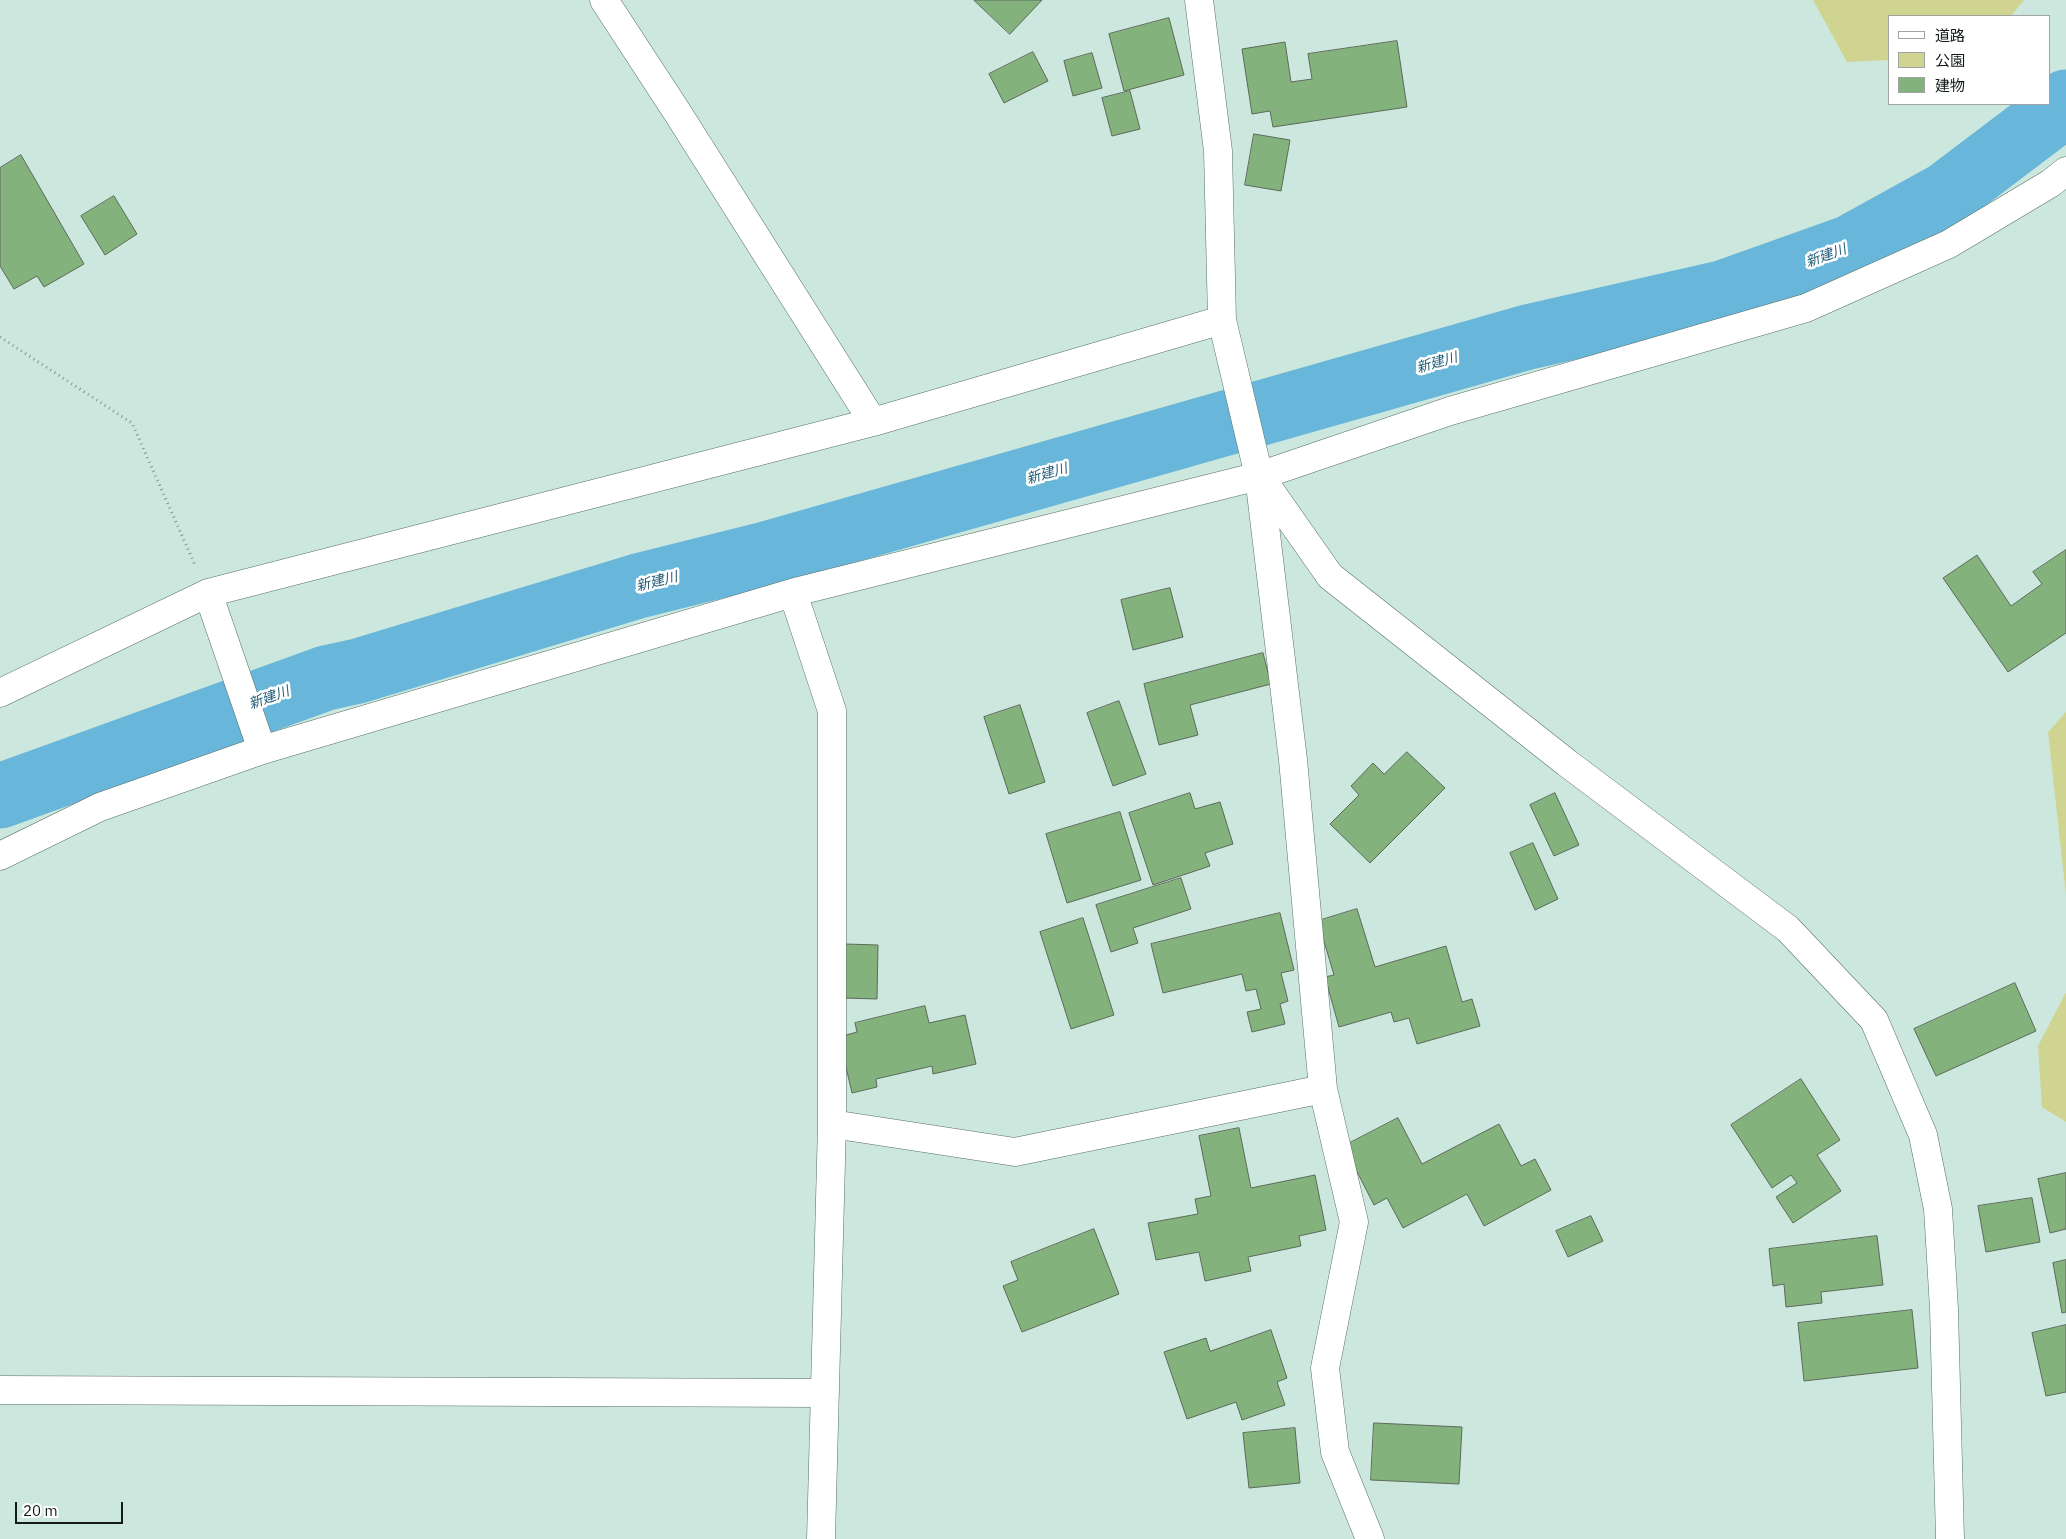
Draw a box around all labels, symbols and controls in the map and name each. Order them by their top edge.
legend [1888,15,2051,105]
text: 道路 [1935,26,1965,45]
text: 公園 [1935,51,1965,70]
text: 建物 [1935,76,1965,95]
water label: 新建川 [1803,241,1849,271]
water label: 新建川 [1414,349,1460,377]
water label: 新建川 [1024,460,1070,488]
water label: 新建川 [635,569,679,595]
water label: 新建川 [246,683,292,713]
scale bar [18,1492,125,1524]
text: 20 m [23,1501,58,1520]

